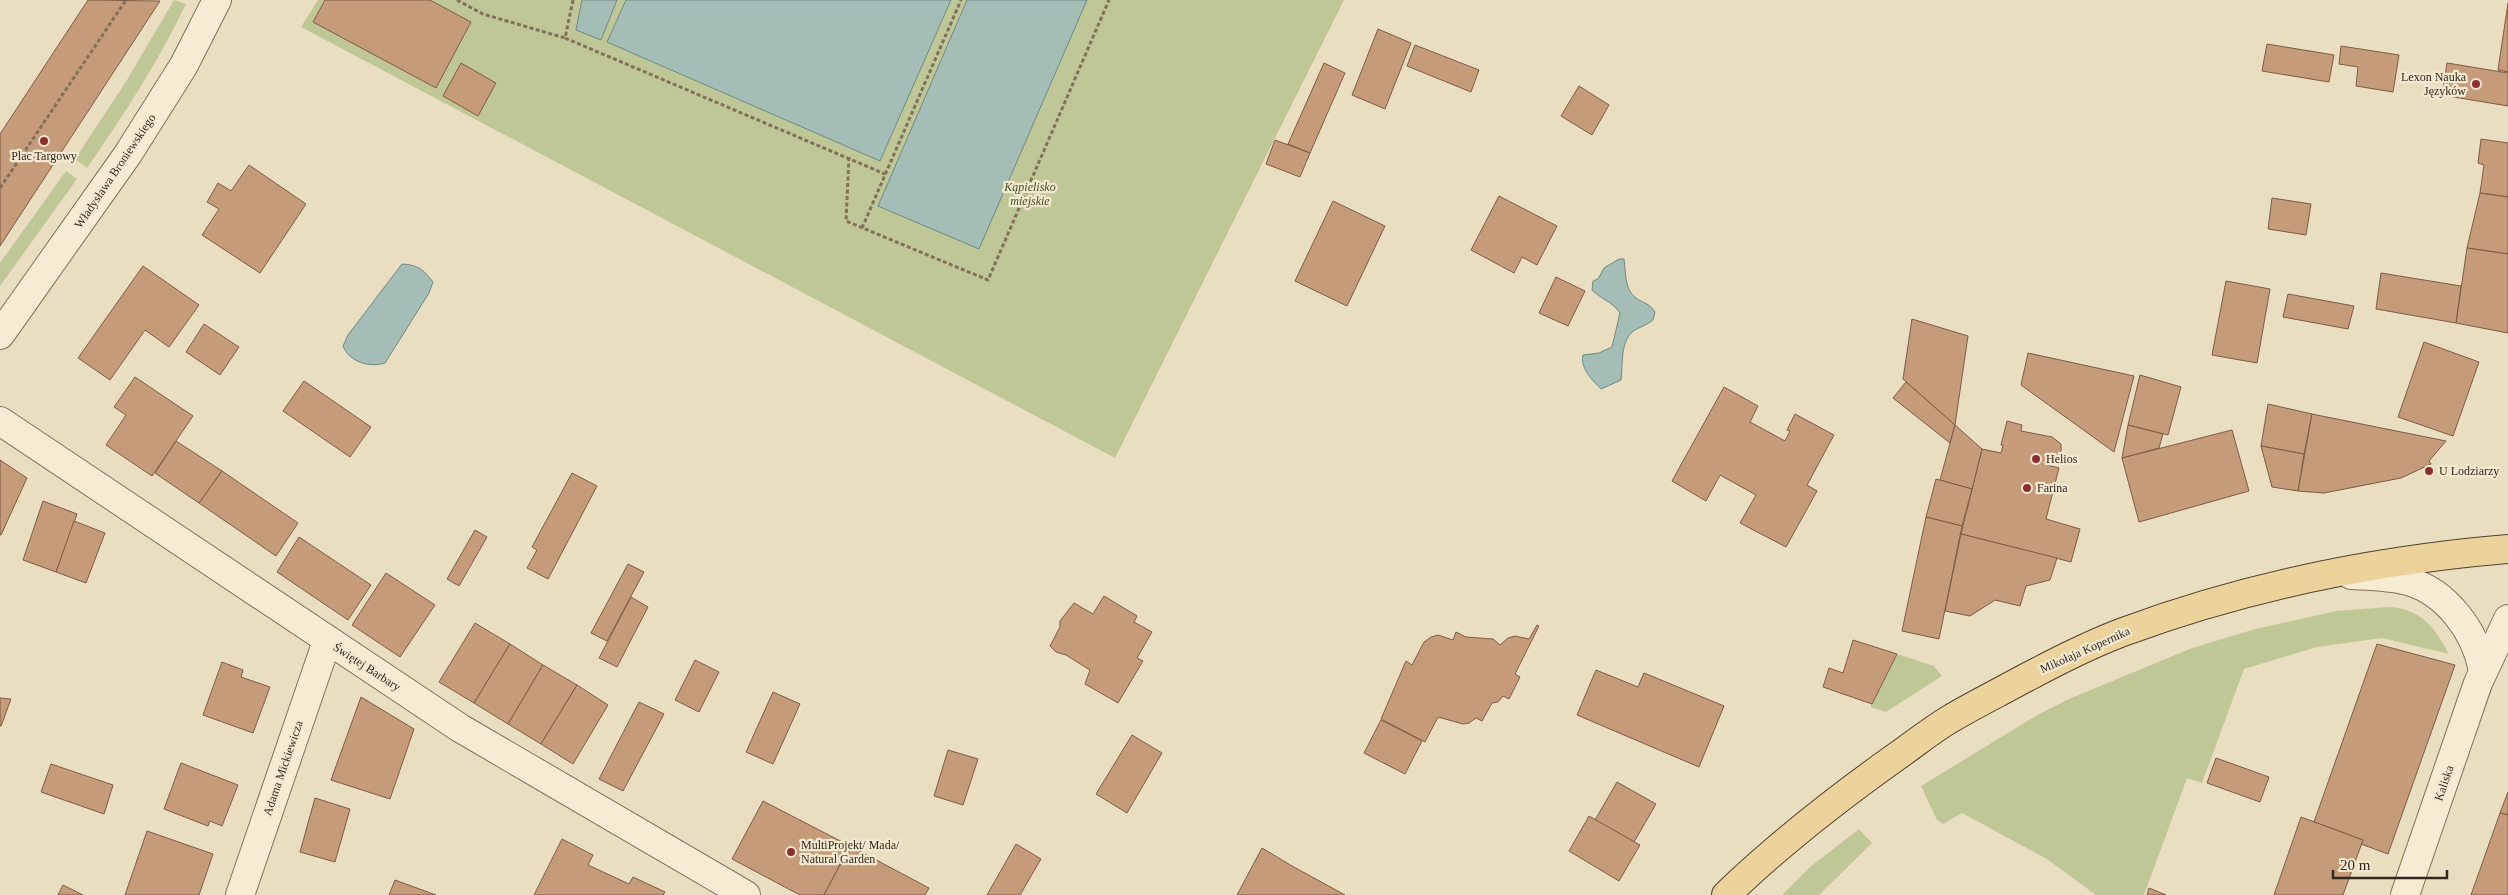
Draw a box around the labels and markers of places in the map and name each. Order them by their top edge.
place label: Lexon Nauka Języków [2401,70,2467,98]
marker: Lexon Nauka Języków [2470,78,2482,90]
marker: Plac Targowy [38,135,50,147]
place label: Plac Targowy [11,149,77,163]
place label: Helios [2046,452,2078,466]
marker: Helios [2030,453,2042,465]
place label: U Lodziarzy [2439,464,2499,478]
marker: U Lodziarzy [2423,465,2435,477]
place label: Farina [2037,481,2068,495]
marker: Farina [2021,482,2033,494]
place label: MultiProjekt/ Mada/ Natural Garden [801,838,900,866]
marker: MultiProjekt/ Mada/ Natural Garden [785,846,797,858]

